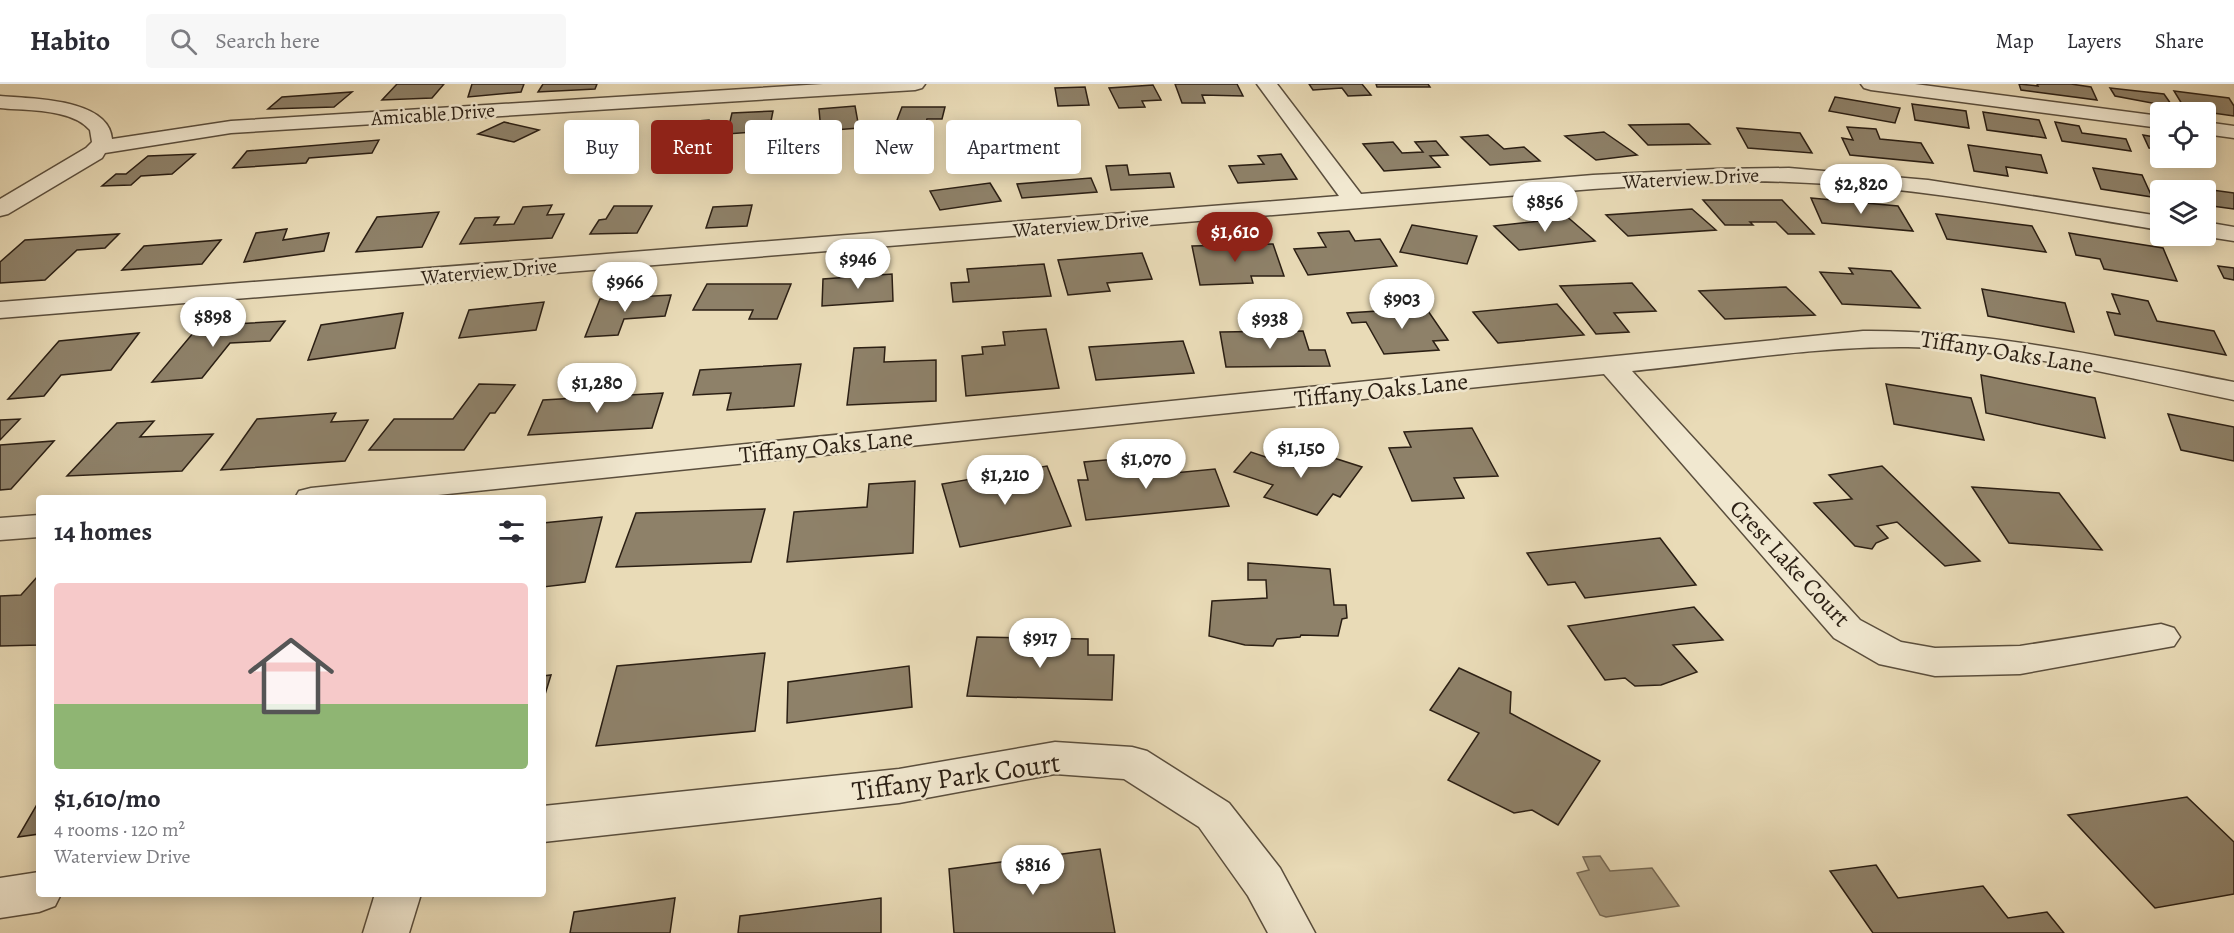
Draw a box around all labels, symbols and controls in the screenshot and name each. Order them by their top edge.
search box [146,14,566,68]
text: Habito [30,22,110,60]
icon: search [167,25,200,58]
text: Search here [215,26,320,56]
text: Map [1995,27,2034,55]
text: Layers [2067,27,2122,55]
text: Share [2155,27,2204,55]
street label: Amicable Drive [369,97,496,132]
map controls [2150,102,2216,246]
button: locate [2150,102,2216,168]
chip: Buy [564,120,639,174]
chip: Rent [651,120,733,174]
chip: Filters [745,120,842,174]
chip: New [854,120,934,174]
chip: Apartment [946,120,1081,174]
street label: Waterview Drive [1621,161,1760,196]
pin: $2,820 [1812,164,1910,215]
text: $2,820 [1834,170,1888,197]
button: layers [2150,180,2216,246]
pin: $856 [1509,182,1581,233]
text: $856 [1527,188,1563,215]
street label: Waterview Drive [1011,205,1150,244]
pin: $1,610 [1186,212,1284,263]
text: $1,610 [1211,218,1259,245]
pin: $946 [822,239,894,290]
text: $946 [839,245,877,272]
street label: Waterview Drive [419,252,558,291]
pin: $966 [589,262,661,313]
text: $966 [606,268,644,295]
pin: $903 [1366,279,1438,330]
text: $903 [1383,285,1421,312]
pin: $898 [177,297,249,348]
pin: $938 [1234,299,1306,350]
text: $898 [194,303,232,330]
text: $938 [1252,305,1288,332]
street label: Tiffany Oaks Lane [1918,323,2096,381]
pin: $1,280 [548,363,646,414]
street label: Tiffany Oaks Lane [1292,365,1470,415]
text: $1,280 [571,369,623,396]
street label: Tiffany Oaks Lane [737,421,915,471]
pin: $1,150 [1252,428,1350,479]
text: $1,150 [1277,434,1325,461]
pin: $1,070 [1097,439,1195,490]
text: $1,070 [1121,445,1171,472]
pin: $1,210 [956,455,1054,506]
text: $1,210 [981,461,1029,488]
street label: Crest Lake Court [1723,492,1857,634]
text: 14 homes [54,514,152,549]
icon: filters [495,515,528,548]
pin: $917 [1004,618,1076,669]
icon: home [237,622,345,730]
text: $917 [1023,624,1057,651]
street label: Tiffany Park Court [850,744,1063,810]
text: $1,610/mo [54,781,161,816]
text: 4 rooms · 120 m² [54,816,185,843]
text: Waterview Drive [54,843,190,870]
pin: $816 [997,845,1069,896]
text: $816 [1015,851,1051,878]

